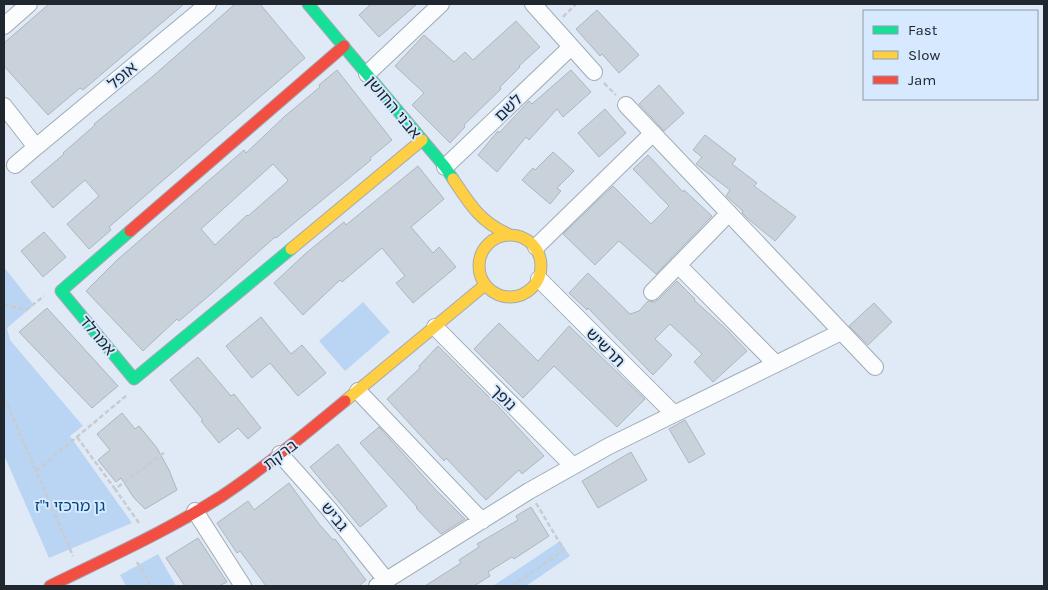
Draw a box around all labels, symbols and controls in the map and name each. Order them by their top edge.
legend [863,10,1038,100]
text: Fast [908,21,938,39]
text: Slow [908,46,940,64]
street label: אופל [104,58,141,93]
text: Jam [908,71,936,89]
street label: אבני החושן [362,72,425,143]
street label: לשם [491,90,526,125]
street label: אמרלד [76,312,120,359]
street label: תרשיש [582,324,629,371]
street label: נופך [487,380,521,414]
street label: ברקת [259,435,301,474]
park label: גן מרכזי י"ז [35,496,105,515]
street label: גביש [317,498,352,535]

